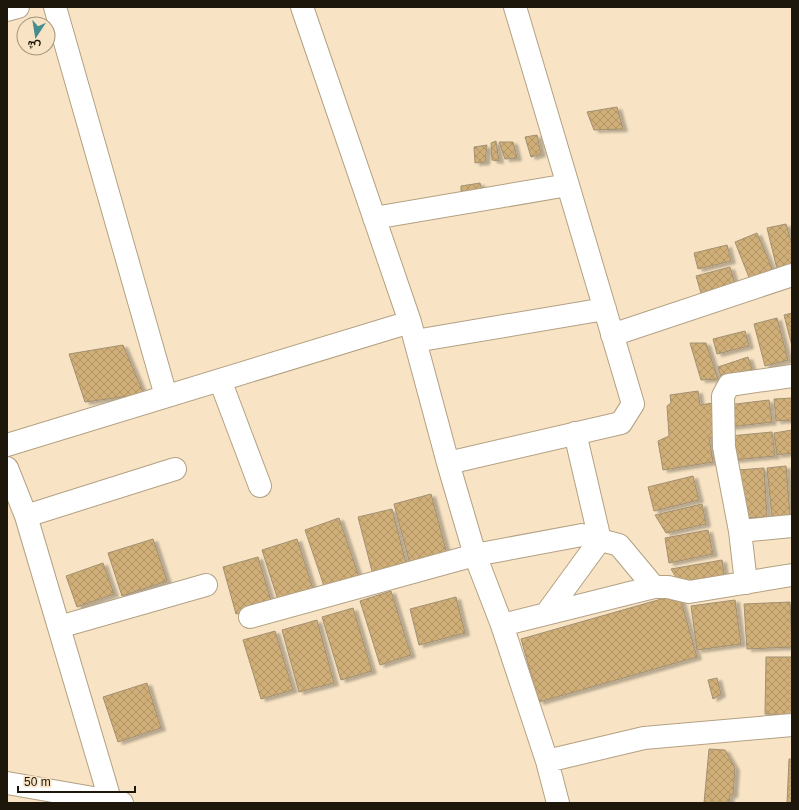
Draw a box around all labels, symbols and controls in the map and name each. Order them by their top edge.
north arrow [16,16,56,56]
text: ش [26,38,42,53]
scale bar [18,768,135,794]
text: 50 m [24,775,51,789]

